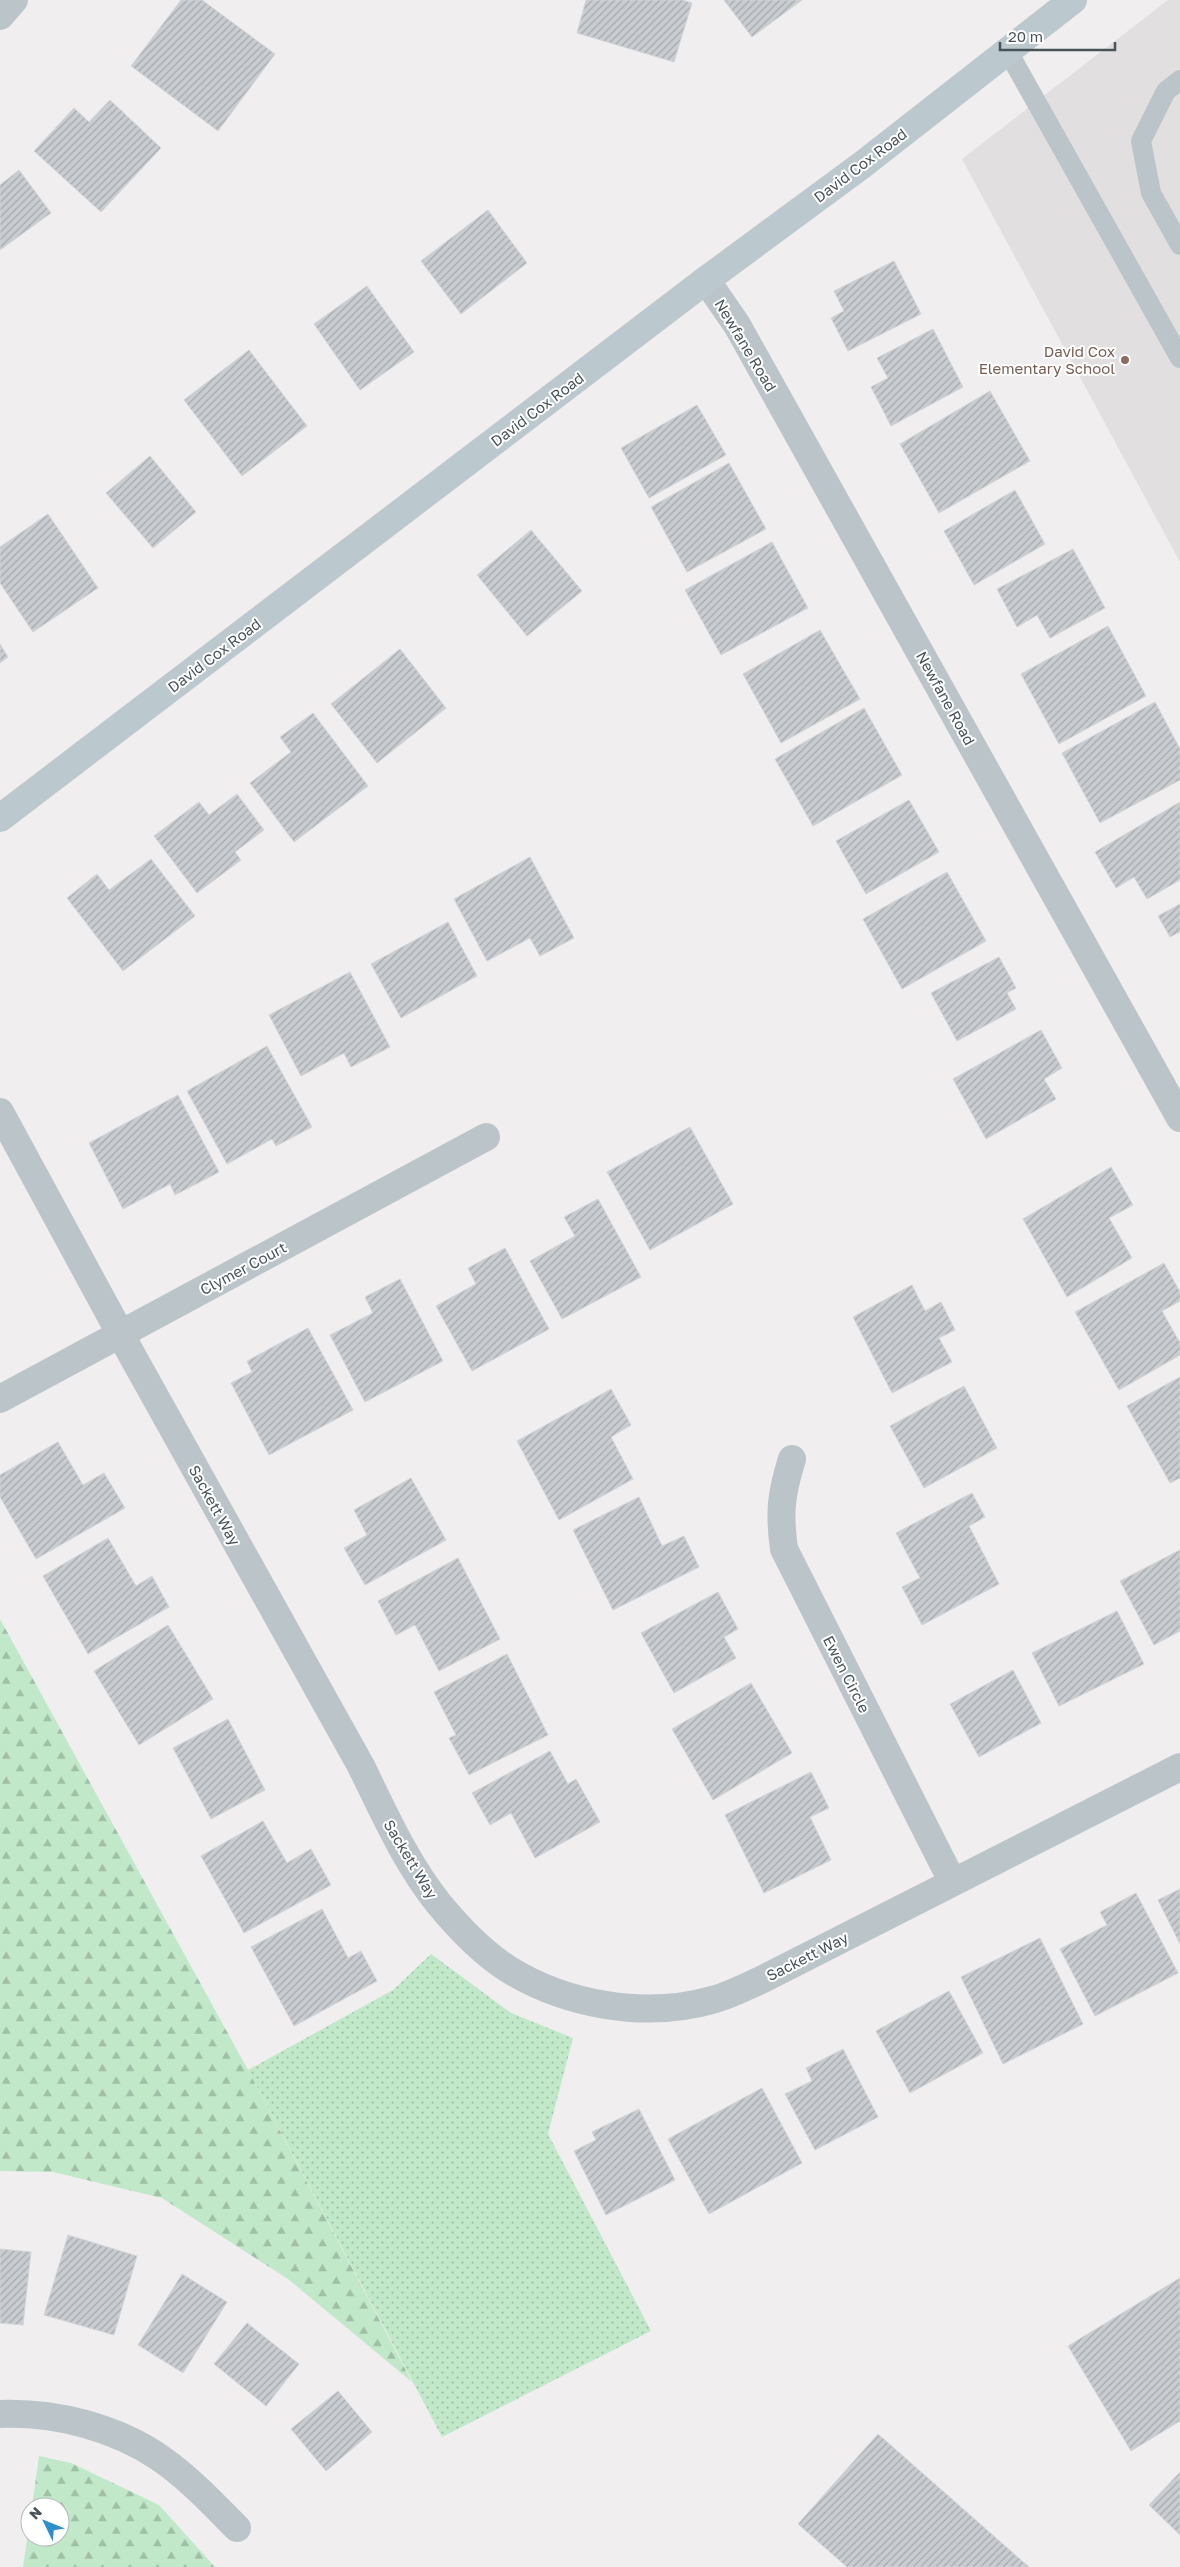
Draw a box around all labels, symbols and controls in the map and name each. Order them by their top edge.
scale bar [1000,20,1115,52]
text: 20 m [1008,27,1043,45]
street label: David Cox Road [810,124,910,206]
street label: Newfane Road [711,296,781,394]
place label: David Cox Elementary School [979,342,1115,377]
marker: David Cox Elementary School [1119,354,1131,366]
street label: David Cox Road [487,368,587,450]
street label: David Cox Road [164,614,264,696]
street label: Newfane Road [913,648,979,748]
street label: Clymer Court [197,1238,289,1298]
street label: Sackett Way [186,1462,245,1549]
street label: Ewen Circle [820,1632,874,1716]
street label: Sackett Way [380,1816,442,1902]
street label: Sackett Way [763,1927,851,1984]
north arrow [20,2497,70,2547]
text: N [25,2503,45,2522]

